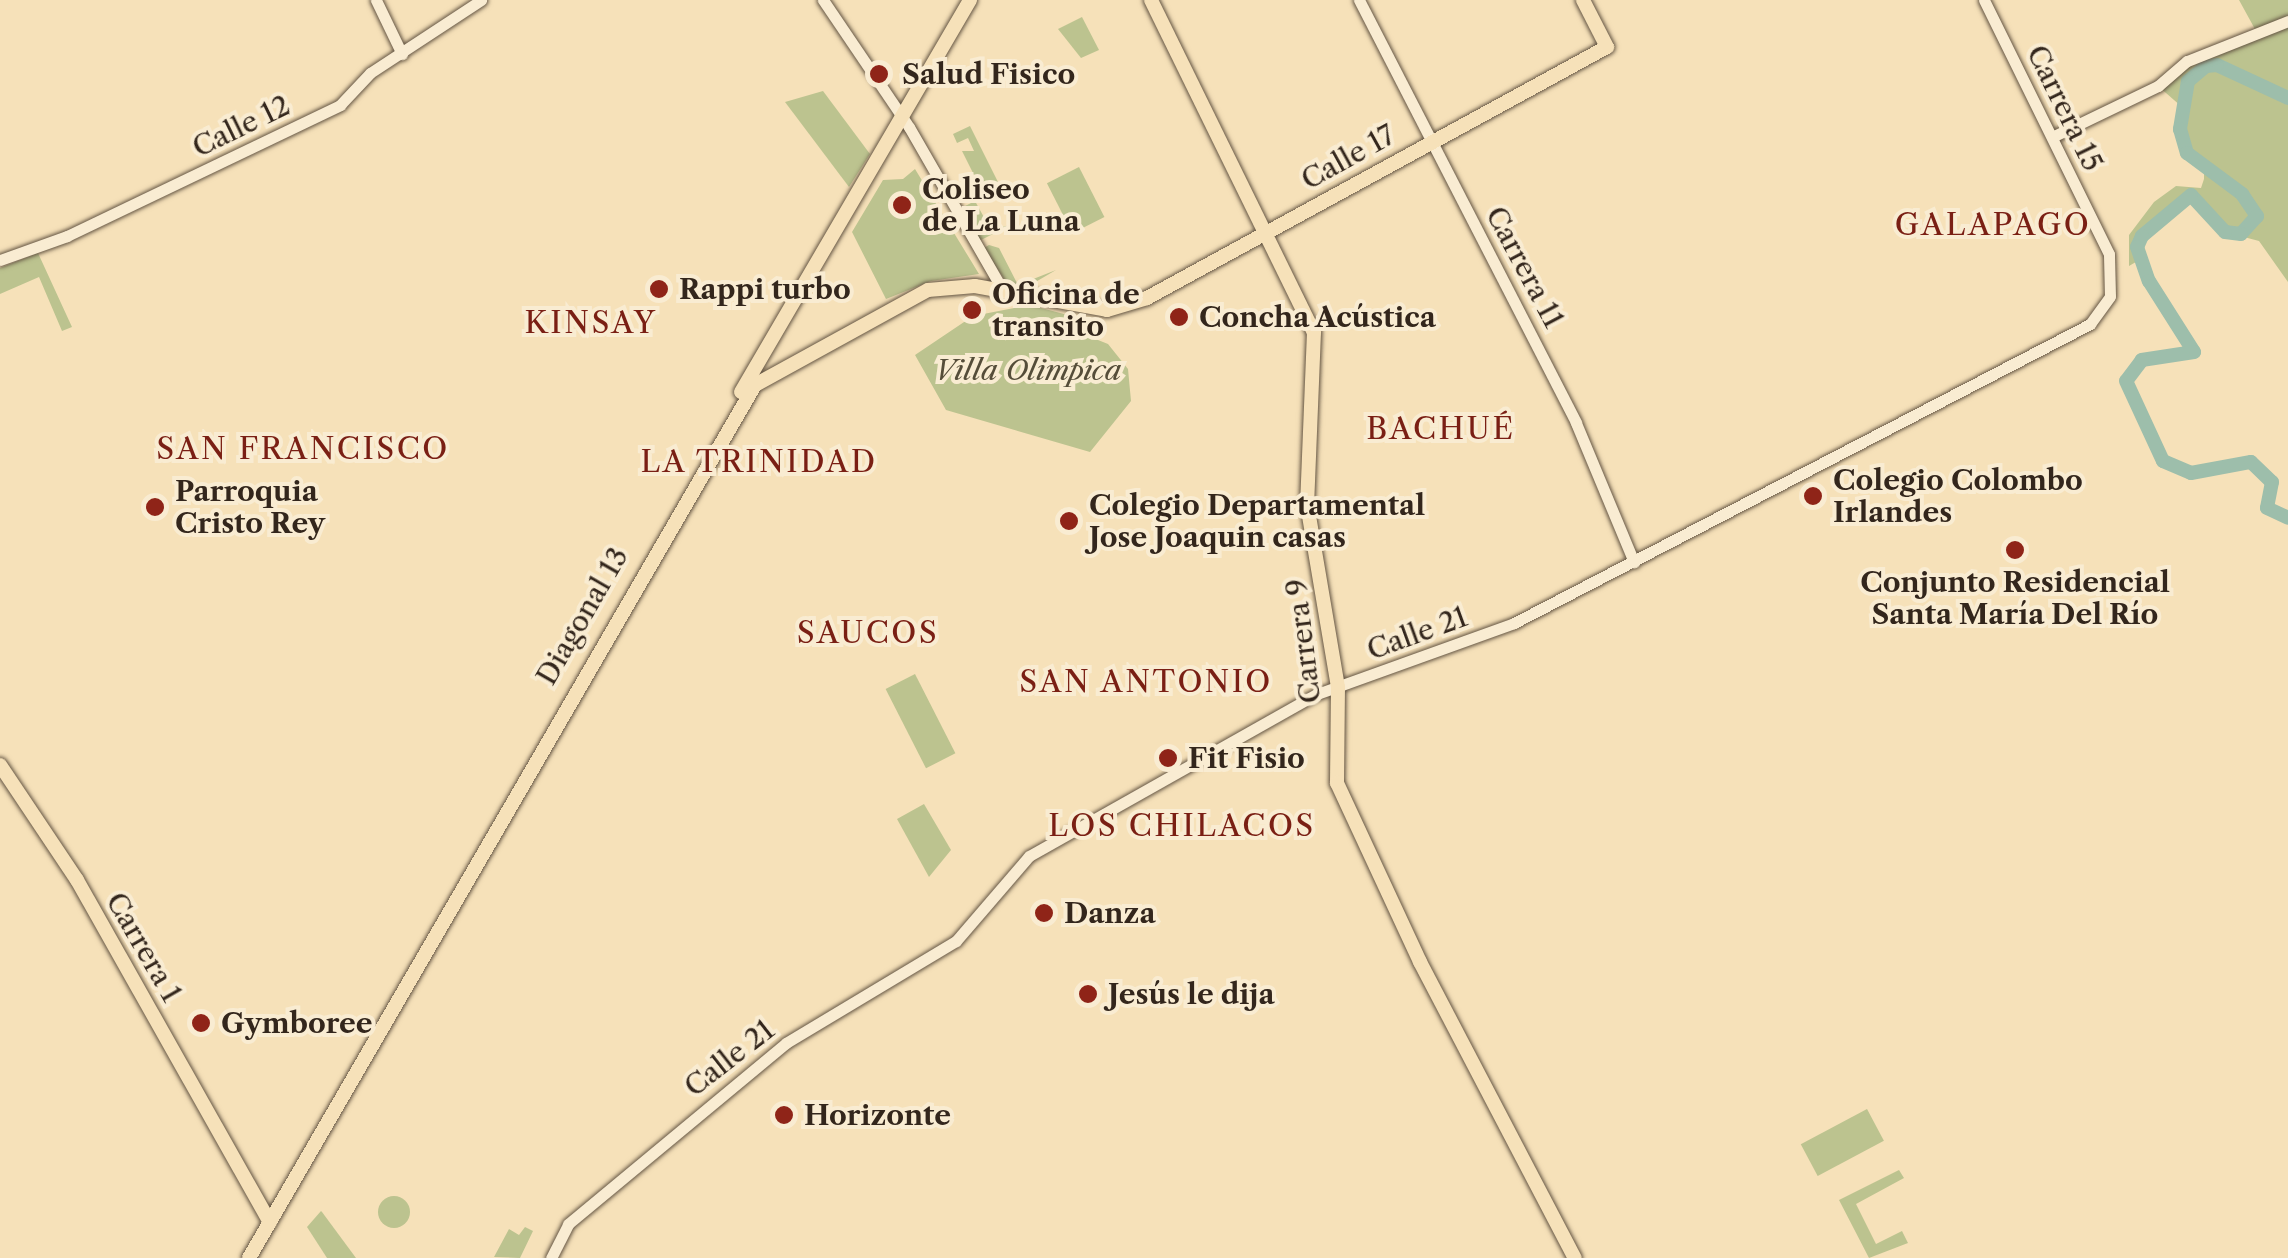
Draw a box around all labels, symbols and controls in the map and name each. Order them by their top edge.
street label: Carrera 15 [2020,39,2110,177]
place label: Salud Fisico [902,57,1075,91]
marker: Salud Fisico [866,61,892,87]
street label: Calle 12 [187,88,295,164]
street label: Calle 17 [1295,118,1401,196]
place label: Coliseo de La Luna [922,172,1080,238]
marker: Coliseo de La Luna [891,194,913,216]
street label: Carrera 11 [1479,201,1571,333]
district label: GALAPAGO [1895,207,2091,243]
place label: Rappi turbo [679,272,851,306]
place label: Oficina de transito [992,277,1140,343]
marker: Rappi turbo [648,278,670,300]
marker: Oficina de transito [961,299,983,321]
place label: Concha Acústica [1199,300,1437,334]
district label: KINSAY [525,305,657,341]
marker: Concha Acústica [1168,306,1190,328]
park label: Villa Olimpica [935,353,1121,387]
district label: BACHUÉ [1366,411,1516,447]
district label: SAN FRANCISCO [156,431,450,467]
district label: LA TRINIDAD [639,444,879,480]
place label: Colegio Colombo Irlandes [1833,463,2083,529]
place label: Parroquia Cristo Rey [175,474,325,540]
marker: Colegio Colombo Irlandes [1802,485,1824,507]
place label: Colegio Departamental Jose Joaquin casas [1089,488,1425,554]
marker: Parroquia Cristo Rey [144,496,166,518]
marker: Colegio Departamental Jose Joaquin casas [1058,510,1080,532]
marker: Conjunto Residencial Santa María Del Río [2004,539,2026,561]
street label: Diagonal 13 [529,541,635,691]
place label: Conjunto Residencial Santa María Del Río [1860,565,2170,631]
street label: Carrera 9 [1279,577,1327,705]
street label: Calle 21 [1362,599,1472,667]
district label: SAUCOS [797,615,939,651]
district label: SAN ANTONIO [1019,664,1273,700]
place label: Fit Fisio [1188,741,1305,775]
marker: Fit Fisio [1157,747,1179,769]
district label: LOS CHILACOS [1048,808,1316,844]
street label: Carrera 1 [99,886,189,1008]
place label: Danza [1064,896,1156,930]
marker: Danza [1033,902,1055,924]
place label: Jesús le dija [1108,977,1275,1011]
marker: Jesús le dija [1077,983,1099,1005]
place label: Gymboree [221,1006,373,1040]
marker: Gymboree [190,1012,212,1034]
street label: Calle 21 [678,1013,780,1103]
place label: Horizonte [804,1098,951,1132]
marker: Horizonte [773,1104,795,1126]

